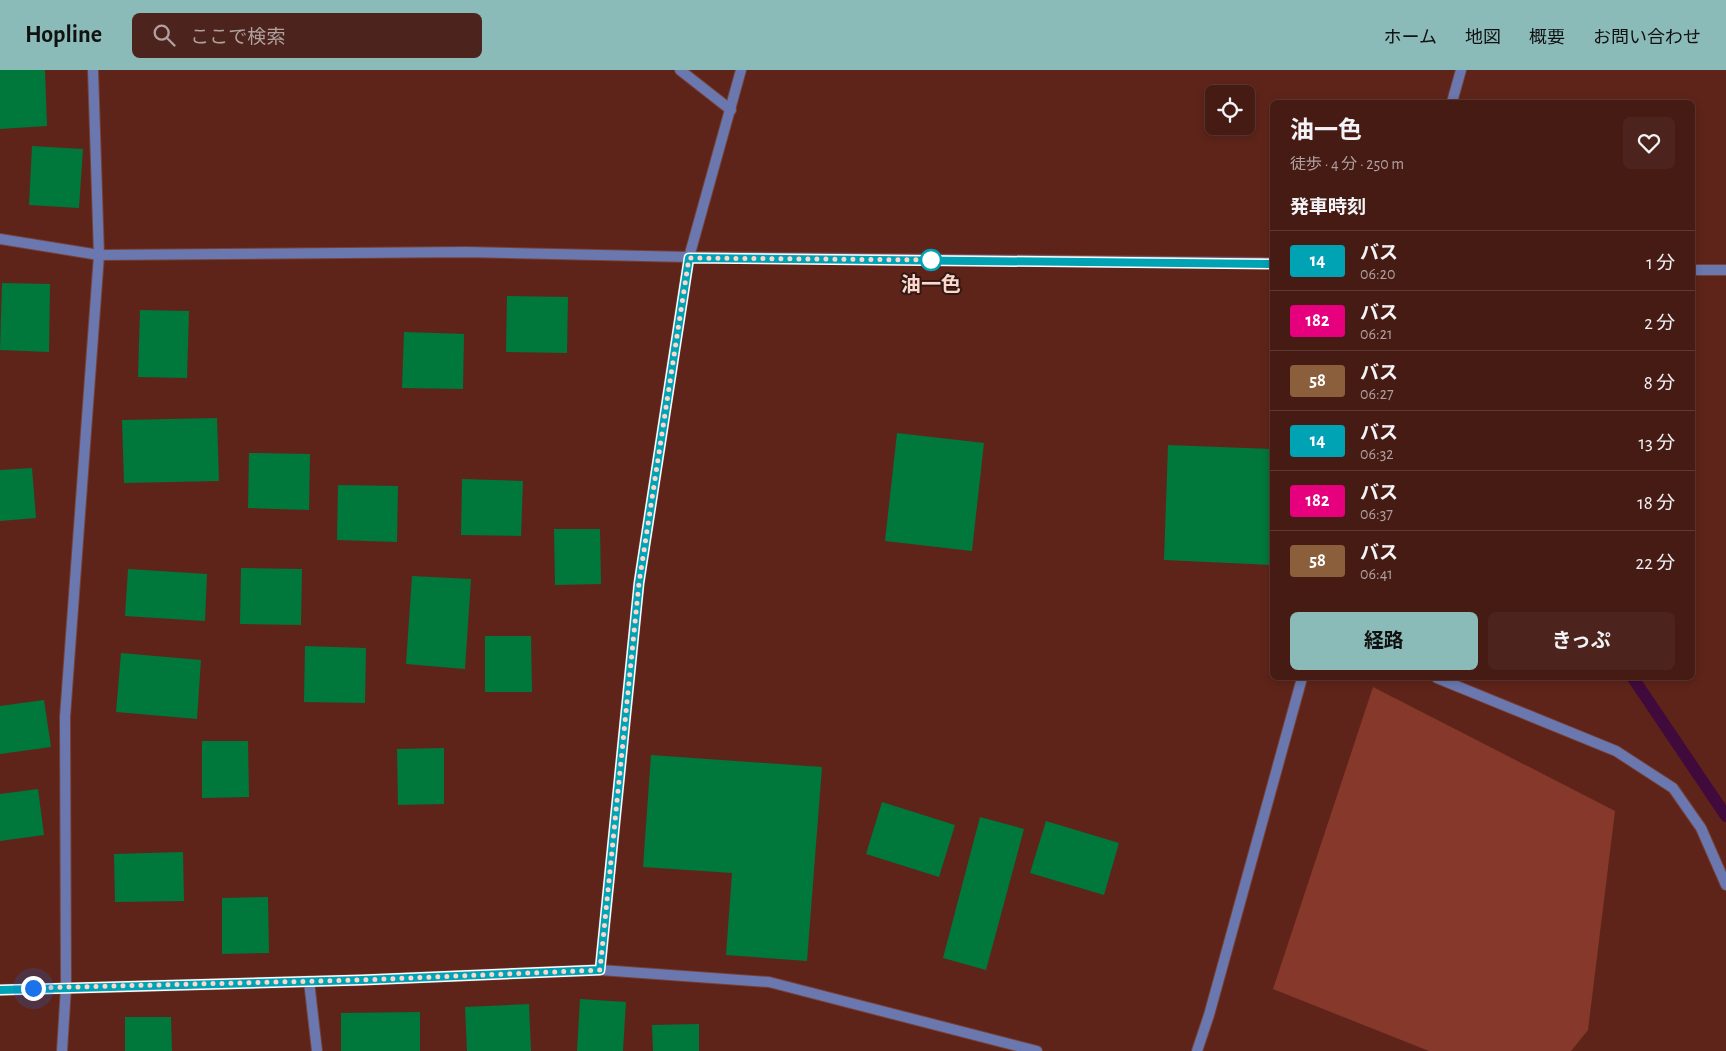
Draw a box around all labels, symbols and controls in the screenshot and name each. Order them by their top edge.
search box [132,13,482,58]
icon: search [150,21,178,49]
text: Hopline [25,23,102,47]
text: ここで検索 [190,28,285,47]
text: ホーム [1384,29,1437,47]
text: 地図 [1465,29,1501,47]
text: 概要 [1529,29,1565,47]
text: お問い合わせ [1593,29,1701,47]
map controls [1205,85,1255,135]
button: locate [1205,85,1255,135]
button: heart [1623,117,1675,169]
text: 油一色 [1290,119,1362,143]
text: 徒歩 · 4 分 · 250 m [1290,156,1404,172]
text: 発車時刻 [1290,198,1366,217]
text: バス [1360,244,1398,263]
marker: 油一色 [920,249,942,271]
text: 14 [1310,252,1325,270]
text: 1 分 [1646,254,1675,273]
text: 06:20 [1360,266,1395,282]
place label: 油一色 [901,273,961,295]
text: バス [1360,304,1398,323]
text: 182 [1306,312,1329,330]
text: 2 分 [1644,314,1675,333]
text: 06:21 [1360,326,1392,342]
text: バス [1360,364,1398,383]
text: 58 [1309,372,1326,390]
text: 8 分 [1644,374,1675,393]
text: 06:27 [1360,386,1394,402]
text: バス [1360,424,1398,443]
text: 14 [1310,432,1325,450]
text: 13 分 [1639,434,1675,453]
text: 06:32 [1360,446,1394,462]
text: バス [1360,484,1398,503]
text: 182 [1306,492,1329,510]
text: 18 分 [1637,494,1675,513]
text: 06:37 [1360,506,1393,522]
text: バス [1360,544,1398,563]
text: 58 [1309,552,1326,570]
text: 22 分 [1636,554,1675,573]
text: 06:41 [1360,566,1393,582]
button: 経路 [1290,612,1478,670]
button: きっぷ [1488,612,1675,670]
your location [21,976,46,1001]

